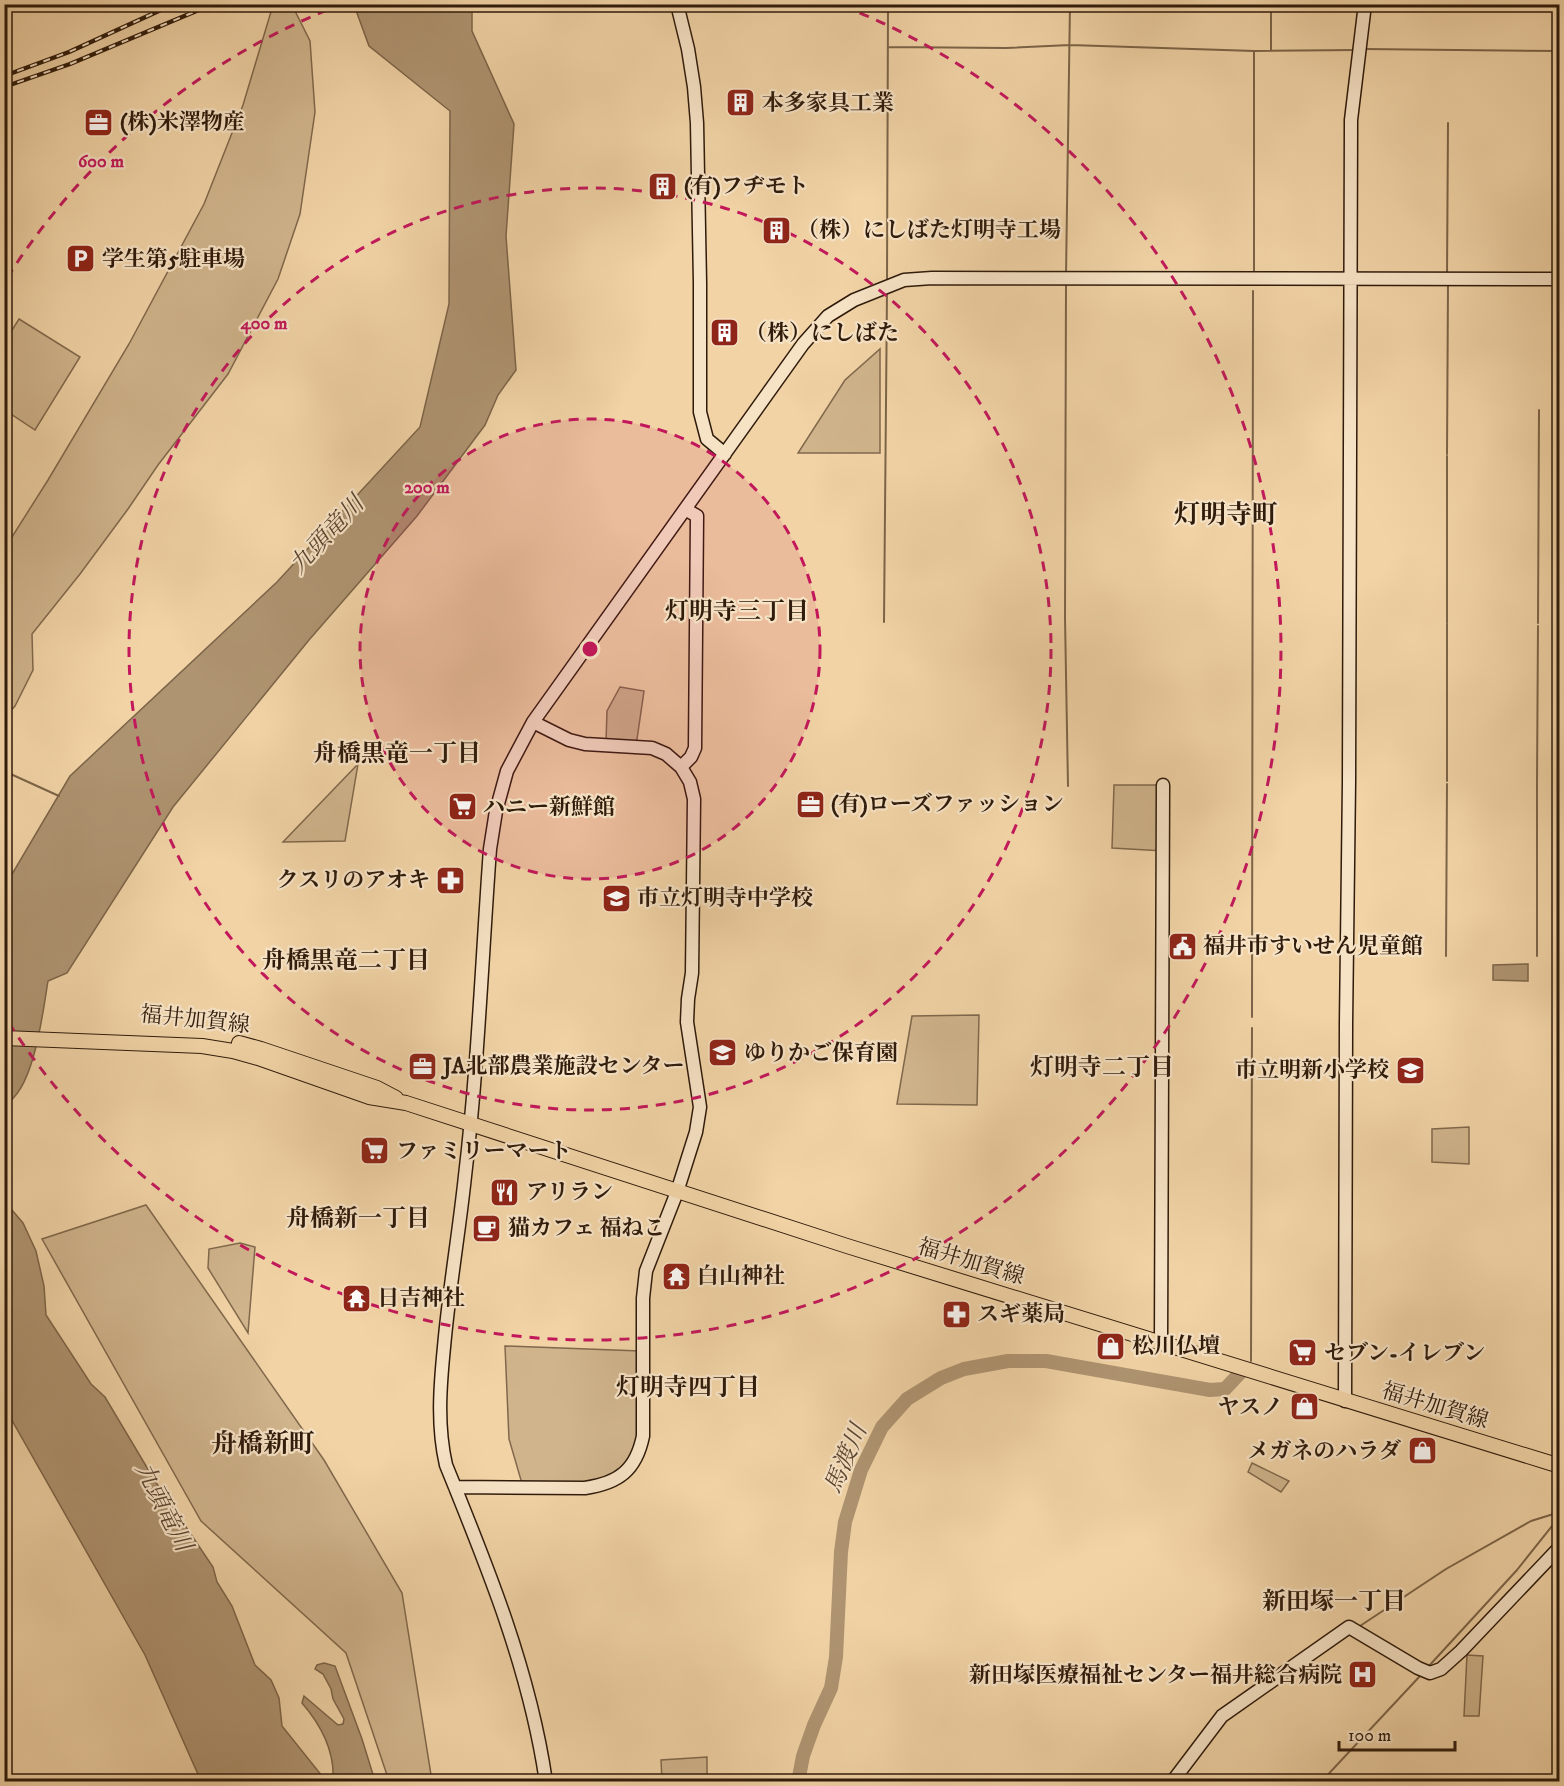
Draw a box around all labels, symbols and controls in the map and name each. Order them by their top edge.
building icon: 本多家具工業 [725,87,757,119]
place label: 本多家具工業 [762,90,894,117]
office icon: (株)米澤物産 [83,106,115,138]
place label: (株)米澤物産 [120,109,245,136]
text: 600 m [78,151,125,173]
building icon: (有)フヂモト [647,170,679,202]
place label: (有)フヂモト [684,173,809,200]
building icon: （株）にしばた灯明寺工場 [760,214,792,246]
place label: （株）にしばた灯明寺工場 [797,217,1061,244]
parking icon: 学生第5駐車場 [65,243,97,275]
place label: 学生第5駐車場 [102,246,245,273]
text: 400 m [239,313,288,335]
building icon: （株）にしばた [708,317,740,349]
place label: （株）にしばた [745,320,899,347]
text: 200 m [404,477,450,499]
water label: 九頭竜川 [283,487,373,580]
district label: 灯明寺町 [1174,499,1278,532]
district label: 灯明寺三丁目 [665,597,809,627]
centre of rings [580,639,600,659]
district label: 舟橋黒竜一丁目 [313,739,481,769]
office icon: (有)ローズファッション [794,788,826,820]
supermarket icon: ハニー新鮮館 [446,791,478,823]
place label: (有)ローズファッション [831,791,1064,818]
place label: ハニー新鮮館 [483,794,615,821]
pharmacy icon: クスリのアオキ [435,864,467,896]
place label: クスリのアオキ [276,867,430,894]
school or university icon: 市立灯明寺中学校 [600,882,632,914]
place label: 市立灯明寺中学校 [637,885,813,912]
public building icon: 福井市すいせん児童館 [1166,930,1198,962]
place label: 福井市すいせん児童館 [1203,933,1423,960]
district label: 舟橋黒竜二丁目 [262,946,430,976]
street label: 福井加賀線 [139,1001,251,1039]
school or university icon: ゆりかご保育園 [707,1037,739,1069]
place label: ゆりかご保育園 [744,1040,898,1067]
office icon: JA北部農業施設センター [406,1050,438,1082]
place label: JA北部農業施設センター [440,1053,685,1080]
district label: 灯明寺二丁目 [1030,1053,1174,1083]
school or university icon: 市立明新小学校 [1394,1054,1426,1086]
place label: 市立明新小学校 [1235,1057,1389,1084]
supermarket icon: ファミリーマート [359,1135,391,1167]
place label: ファミリーマート [396,1138,572,1165]
restaurant icon: アリラン [489,1176,521,1208]
place label: アリラン [526,1179,613,1206]
district label: 舟橋新一丁目 [286,1204,430,1234]
cafe icon: 猫カフェ 福ねこ [471,1212,503,1244]
place label: 猫カフェ 福ねこ [508,1215,666,1242]
street label: 福井加賀線 [914,1233,1028,1291]
temple icon: 白山神社 [660,1260,692,1292]
place label: 白山神社 [697,1263,785,1290]
temple icon: 日吉神社 [340,1282,372,1314]
place label: 日吉神社 [377,1285,465,1312]
pharmacy icon: スギ薬局 [940,1298,972,1330]
place label: スギ薬局 [977,1301,1065,1328]
shop icon: 松川仏壇 [1095,1330,1127,1362]
place label: 松川仏壇 [1132,1333,1220,1360]
supermarket icon: セブン-イレブン [1287,1337,1319,1369]
place label: セブン-イレブン [1324,1340,1485,1367]
district label: 灯明寺四丁目 [616,1373,760,1403]
street label: 福井加賀線 [1378,1377,1492,1435]
shop icon: ヤスノ [1288,1391,1320,1423]
place label: ヤスノ [1217,1394,1283,1421]
water label: 馬渡川 [818,1417,875,1498]
district label: 舟橋新町 [211,1428,315,1461]
shop icon: メガネのハラダ [1406,1435,1438,1467]
place label: メガネのハラダ [1247,1438,1401,1465]
water label: 九頭竜川 [128,1457,200,1559]
district label: 新田塚一丁目 [1262,1587,1406,1617]
hospital icon: 新田塚医療福祉センター福井総合病院 [1347,1659,1379,1691]
place label: 新田塚医療福祉センター福井総合病院 [969,1662,1342,1689]
scale bar [1339,1714,1454,1752]
text: 100 m [1348,1725,1391,1747]

